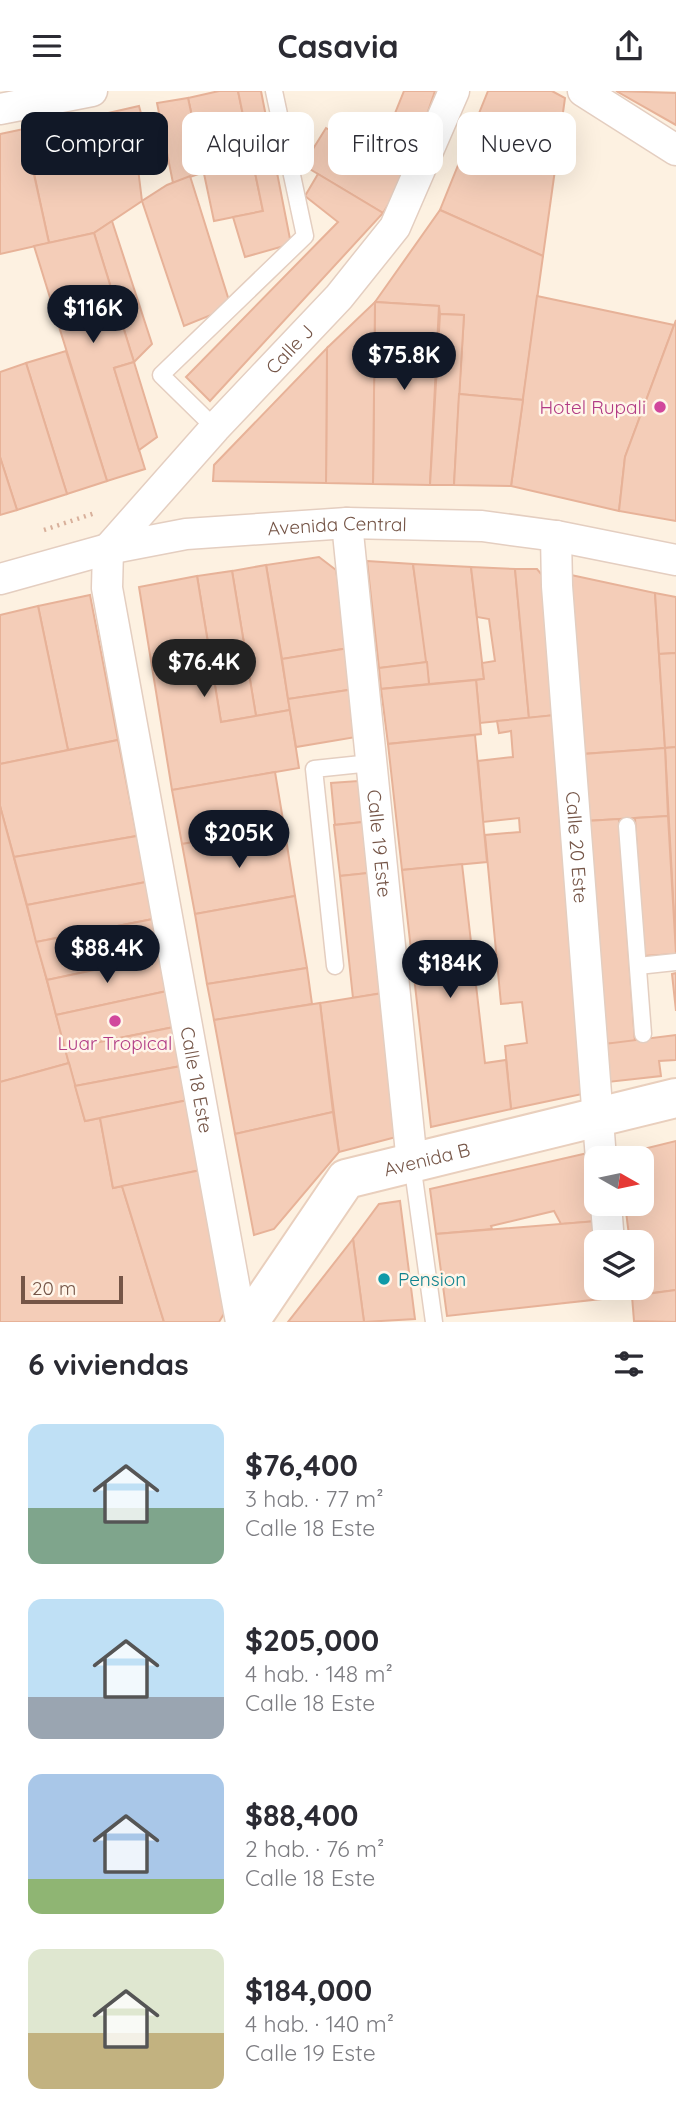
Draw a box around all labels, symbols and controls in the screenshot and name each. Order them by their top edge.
text: Casavia [277,26,399,66]
icon: menu [28,27,66,65]
icon: share [610,27,648,65]
chip: Comprar [21,112,168,175]
chip: Alquilar [182,112,314,175]
chip: Filtros [328,112,443,175]
chip: Nuevo [457,112,576,175]
pin: $116K [44,285,142,345]
text: $116K [63,293,123,322]
street label: Calle J [260,319,319,379]
pin: $75.8K [347,333,461,392]
text: $75.8K [368,340,440,369]
place label: Hotel Rupali [539,395,646,419]
marker: Hotel Rupali [652,399,668,415]
street label: Avenida Central [267,511,407,540]
pin: $76.4K [147,639,261,699]
text: $76.4K [168,647,240,676]
street label: Calle 19 Este [362,788,397,898]
street label: Calle 20 Este [561,790,593,904]
pin: $205K [190,811,288,870]
text: $205K [204,818,274,847]
pin: $88.4K [50,925,164,985]
text: $88.4K [71,933,143,962]
pin: $184K [401,941,499,1000]
text: $184K [418,948,482,977]
marker: Luar Tropical [107,1013,123,1029]
street label: Calle 18 Este [175,1025,218,1135]
place label: Luar Tropical [58,1031,172,1055]
street label: Avenida B [381,1137,472,1181]
north arrow [584,1146,654,1216]
map controls [584,1146,654,1300]
button: layers [584,1230,654,1300]
place label: Pension [398,1267,466,1291]
marker: Pension [376,1271,392,1287]
scale bar [21,1273,122,1305]
text: 20 m [32,1276,76,1300]
text: 6 viviendas [28,1345,189,1383]
icon: filters [610,1345,648,1383]
text: $76,400 [245,1446,358,1484]
icon: home [84,1452,168,1536]
text: 3 hab. · 77 m² [245,1484,384,1513]
text: Calle 18 Este [245,1513,375,1542]
text: $205,000 [245,1621,379,1659]
icon: home [84,1627,168,1711]
text: 4 hab. · 148 m² [245,1659,393,1688]
text: Calle 18 Este [245,1688,375,1717]
text: $88,400 [245,1796,359,1834]
icon: home [84,1802,168,1886]
text: 2 hab. · 76 m² [245,1834,384,1863]
text: Calle 18 Este [245,1863,375,1892]
text: $184,000 [245,1971,372,2009]
icon: home [84,1977,168,2061]
text: 4 hab. · 140 m² [245,2009,394,2038]
text: Calle 19 Este [245,2038,376,2067]

